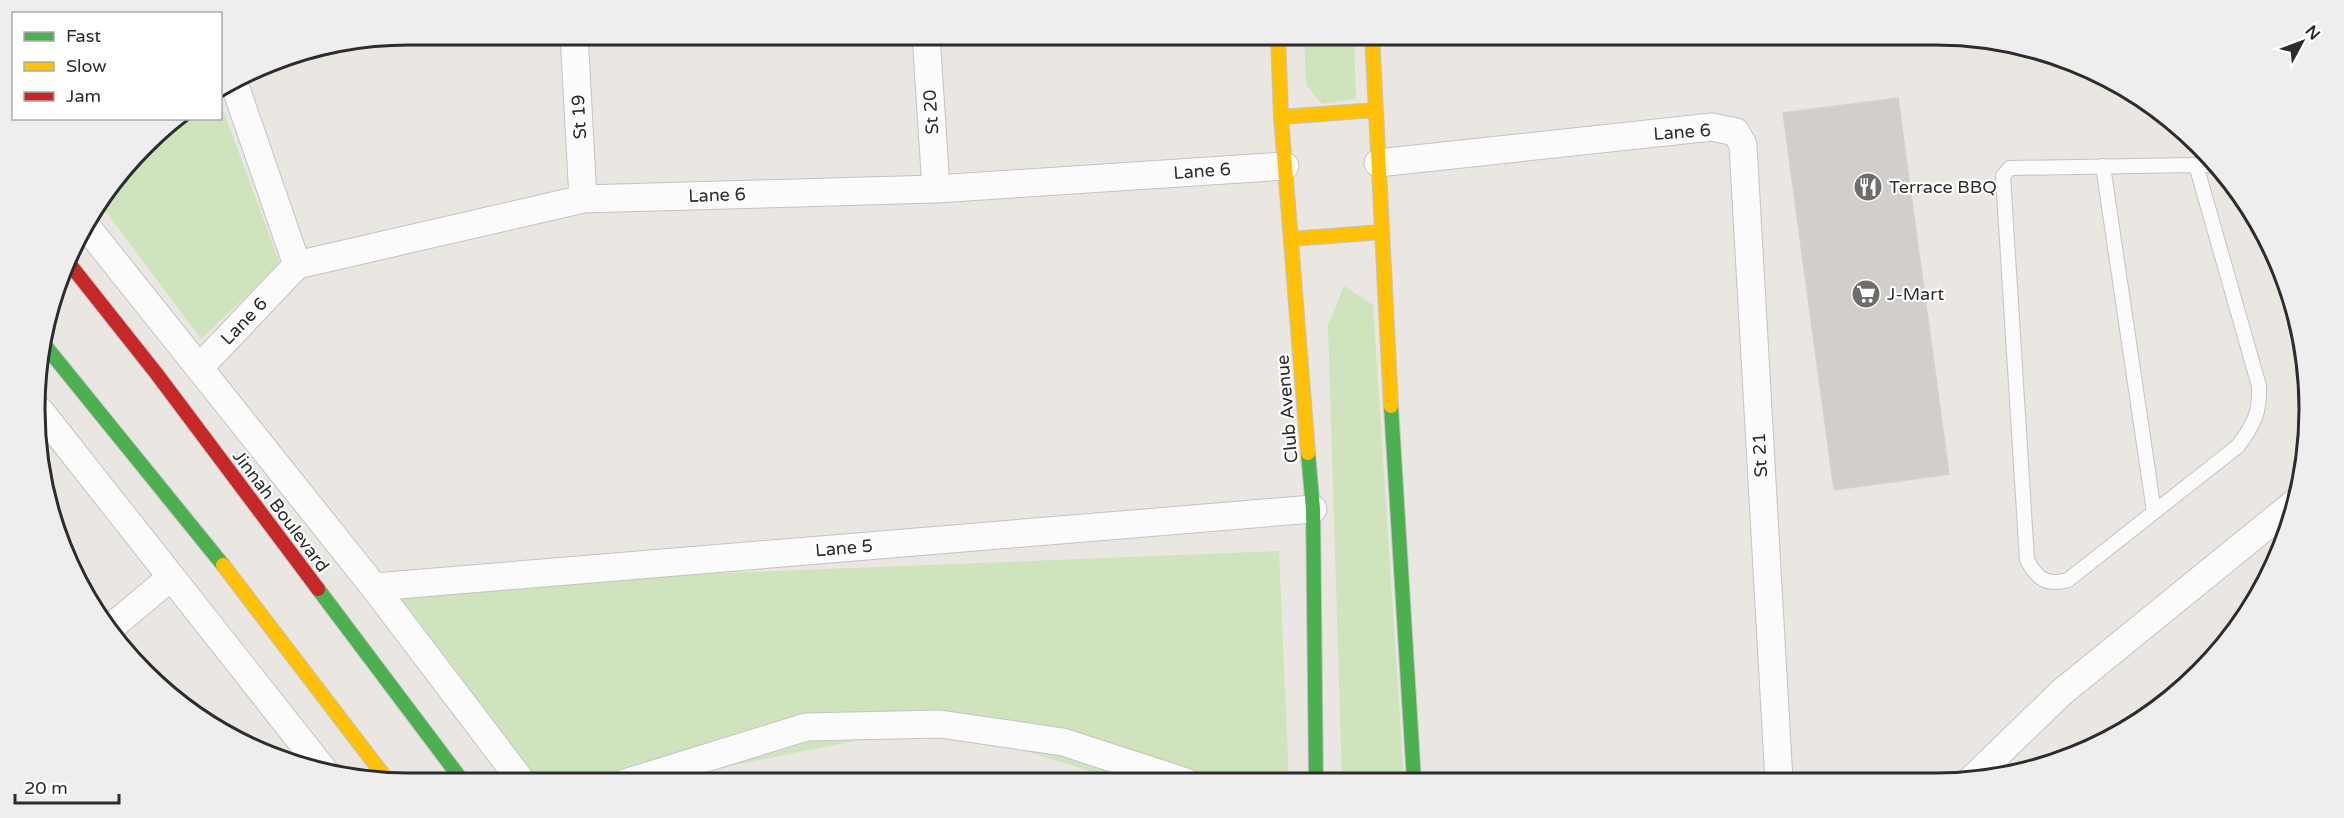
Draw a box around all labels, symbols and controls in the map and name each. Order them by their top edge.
legend [12,12,222,120]
north arrow [2272,12,2332,72]
text: N [2301,21,2324,44]
text: Fast [66,25,101,47]
text: Slow [66,55,107,77]
text: Jam [66,85,101,107]
street label: St 20 [918,89,944,135]
street label: St 19 [567,94,591,140]
street label: Lane 6 [1652,119,1712,145]
street label: Lane 6 [1172,158,1232,184]
restaurant icon: Terrace BBQ [1852,171,1884,203]
place label: Terrace BBQ [1889,176,1997,198]
street label: Lane 6 [688,183,746,207]
supermarket icon: J-Mart [1850,278,1882,310]
place label: J-Mart [1887,283,1944,305]
street label: Lane 6 [216,293,272,349]
street label: Club Avenue [1271,354,1303,464]
street label: St 21 [1748,432,1772,478]
street label: Jinnah Boulevard [228,446,334,576]
street label: Lane 5 [814,535,874,561]
scale bar [15,767,118,805]
text: 20 m [24,777,68,799]

